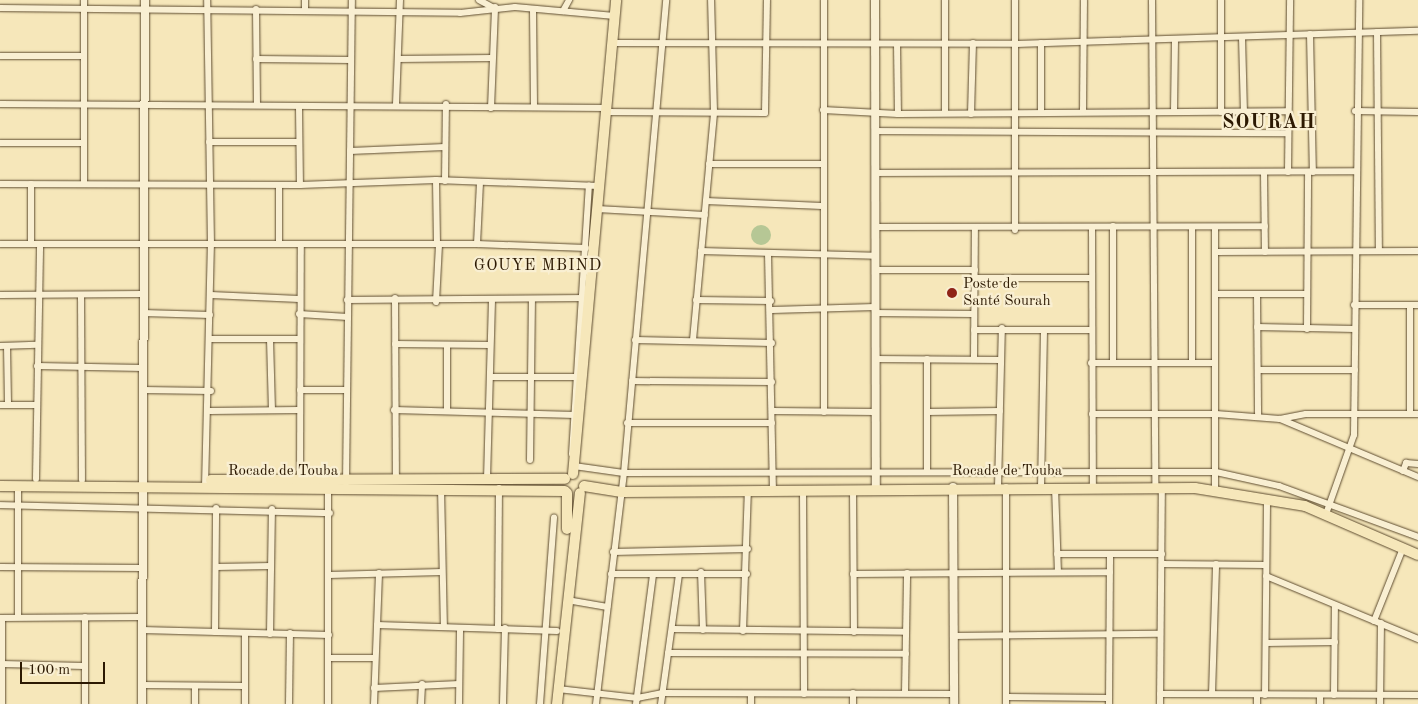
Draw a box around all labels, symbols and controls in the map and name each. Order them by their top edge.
district label: SOURAH [1221,111,1317,135]
district label: GOUYE MBIND [472,256,604,276]
place label: Poste de Santé Sourah [963,275,1051,310]
marker: Poste de Santé Sourah [945,286,959,300]
street label: Rocade de Touba [228,463,338,481]
street label: Rocade de Touba [952,463,1062,481]
scale bar [22,652,108,684]
text: 100 m [28,663,70,678]

